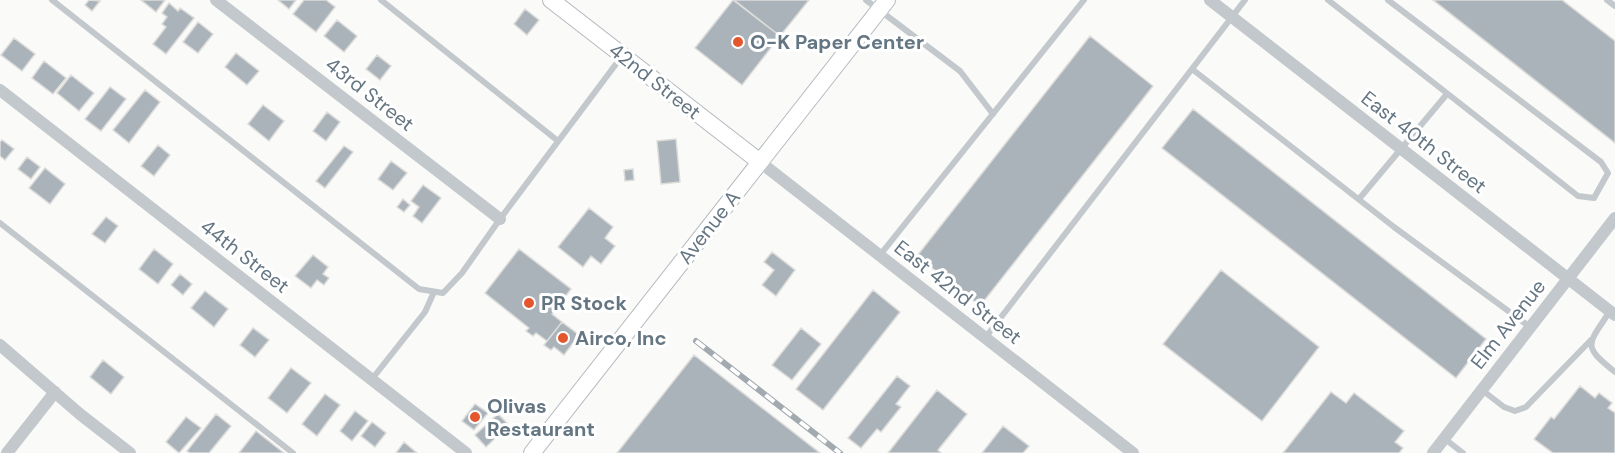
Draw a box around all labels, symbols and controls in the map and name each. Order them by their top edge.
place label: O-K Paper Center [750,29,924,55]
marker: O-K Paper Center [731,35,745,49]
street label: 42nd Street [604,37,706,125]
street label: 43rd Street [320,51,420,137]
street label: East 40th Street [1356,85,1492,199]
street label: Avenue A [672,185,746,269]
street label: 44th Street [195,213,295,299]
street label: East 42nd Street [889,234,1027,350]
street label: Elm Avenue [1465,274,1551,374]
place label: PR Stock [541,290,627,316]
marker: PR Stock [522,296,536,310]
place label: Airco, Inc [575,325,667,351]
marker: Airco, Inc [556,331,570,345]
place label: Olivas Restaurant [487,393,595,442]
marker: Olivas Restaurant [468,410,482,424]

